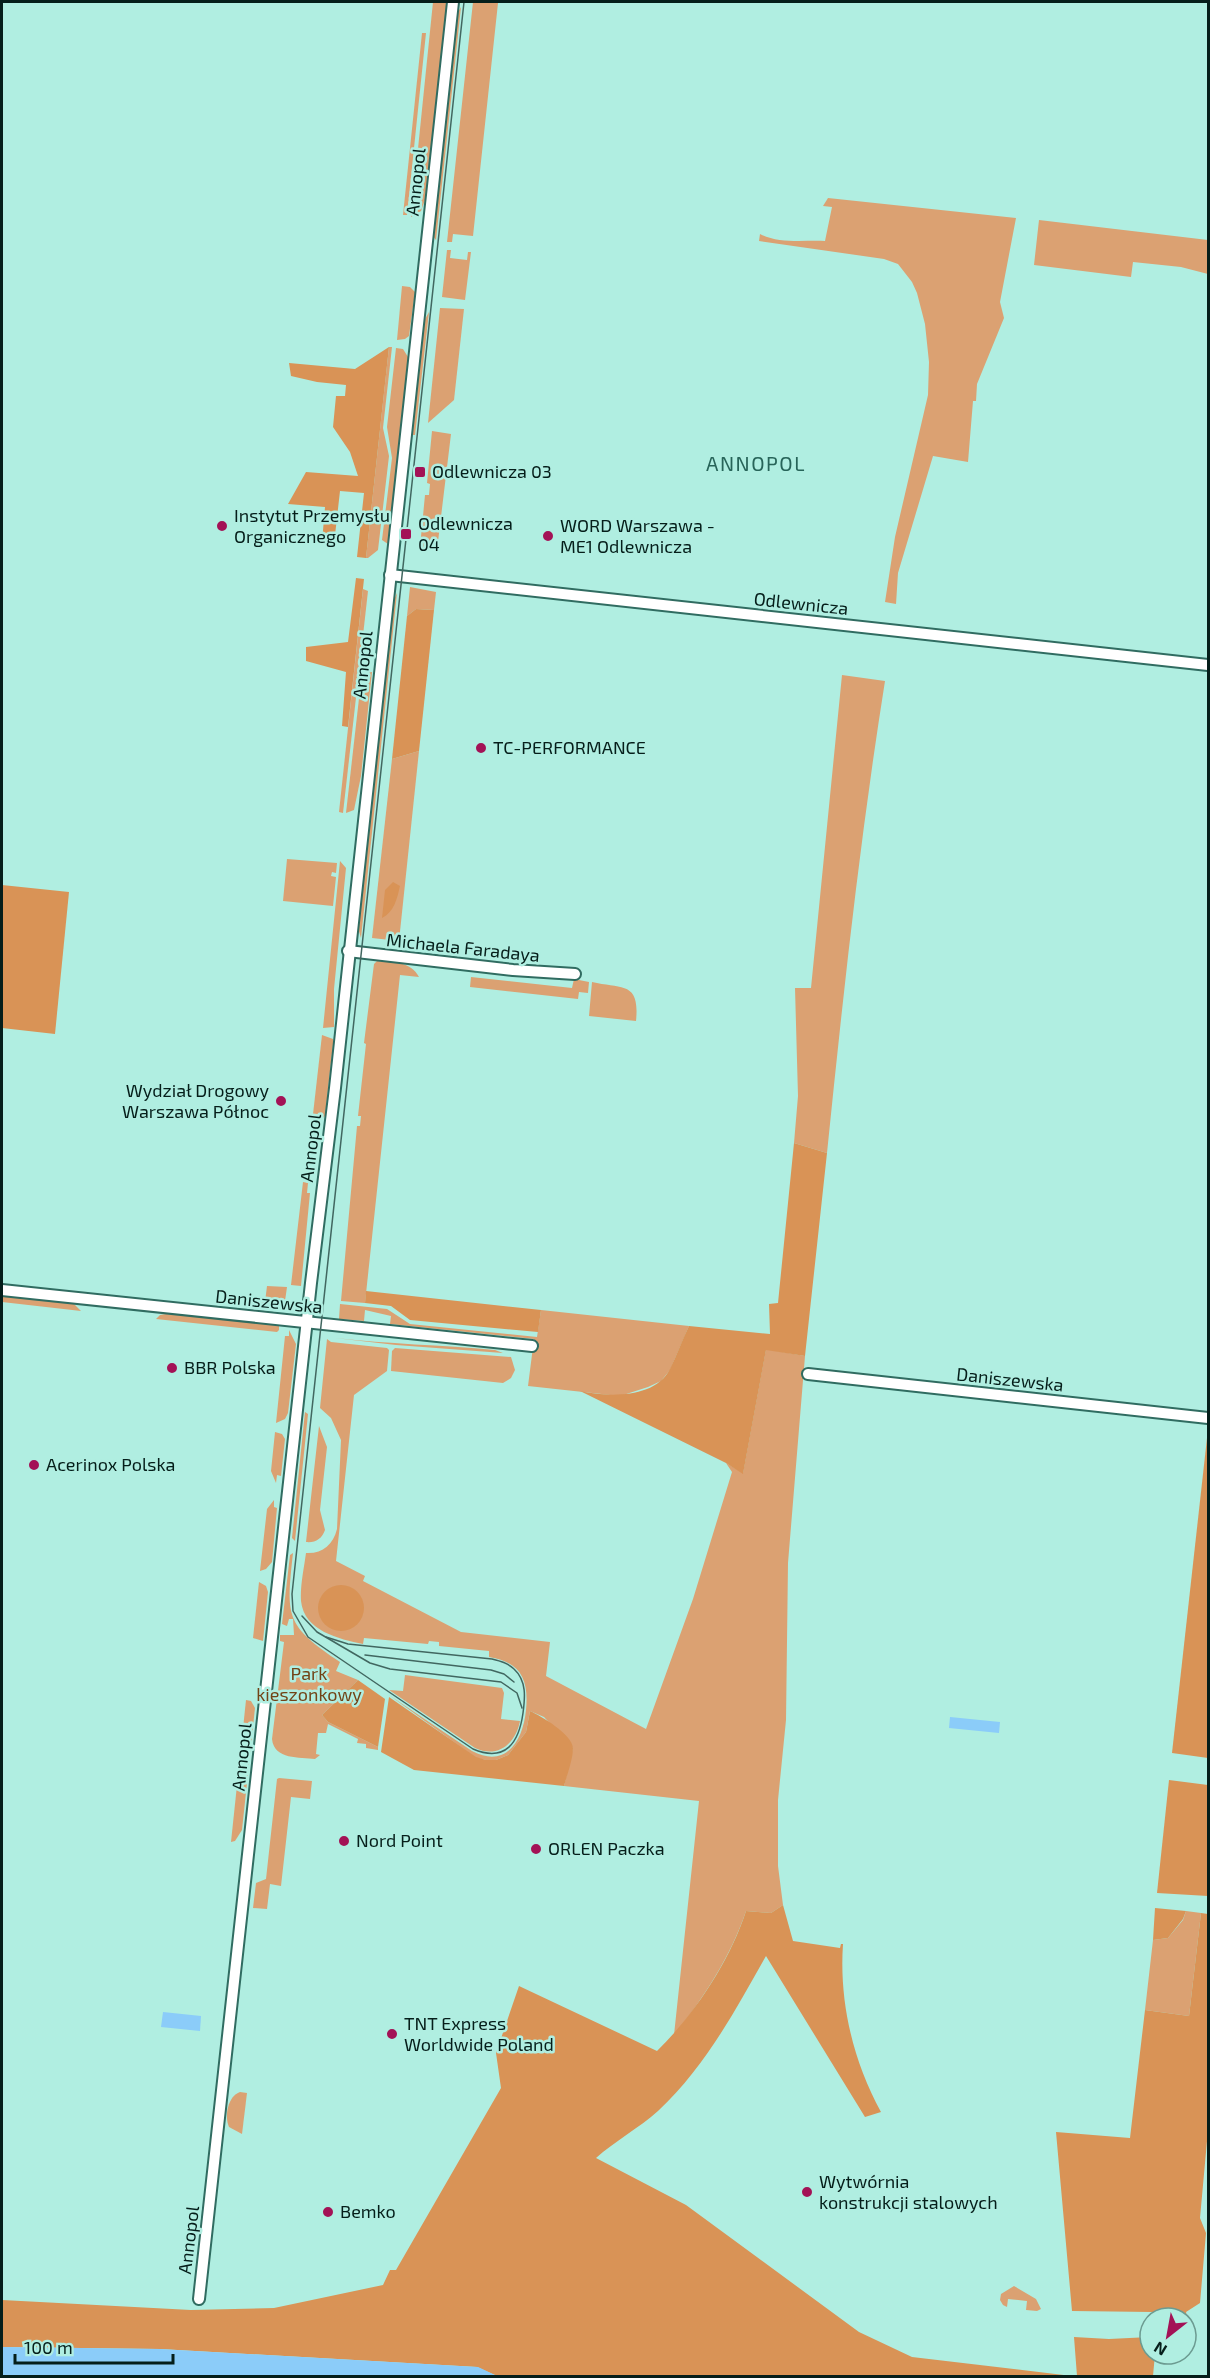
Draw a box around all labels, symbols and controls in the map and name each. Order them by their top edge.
street label: Annopol [400,146,430,217]
district label: ANNOPOL [706,451,806,475]
place label: Odlewnicza 03 [432,460,552,482]
marker: Odlewnicza 03 [413,465,427,479]
place label: Instytut Przemysłu Organicznego [234,504,390,547]
place label: Odlewnicza 04 [418,512,513,555]
place label: WORD Warszawa - ME1 Odlewnicza [560,514,715,557]
marker: Instytut Przemysłu Organicznego [215,519,229,533]
marker: Odlewnicza 04 [399,527,413,541]
marker: WORD Warszawa - ME1 Odlewnicza [541,529,555,543]
street label: Odlewnicza [753,587,849,619]
street label: Annopol [347,629,377,700]
place label: TC-PERFORMANCE [493,736,646,758]
marker: TC-PERFORMANCE [474,741,488,755]
street label: Michaela Faradaya [385,928,541,966]
place label: Wydział Drogowy Warszawa Północ [122,1079,269,1122]
marker: Wydział Drogowy Warszawa Północ [274,1094,288,1108]
street label: Annopol [295,1112,325,1183]
street label: Daniszewska [214,1284,324,1318]
place label: BBR Polska [184,1356,276,1378]
marker: BBR Polska [165,1361,179,1375]
street label: Daniszewska [955,1362,1065,1396]
place label: Acerinox Polska [46,1453,175,1475]
marker: Acerinox Polska [27,1458,41,1472]
park label: Park kieszonkowy [256,1662,362,1705]
street label: Annopol [226,1721,256,1792]
place label: Nord Point [356,1829,443,1851]
marker: Nord Point [337,1834,351,1848]
place label: ORLEN Paczka [548,1837,665,1859]
marker: ORLEN Paczka [529,1842,543,1856]
place label: TNT Express Worldwide Poland [404,2012,554,2055]
marker: TNT Express Worldwide Poland [385,2027,399,2041]
place label: Wytwórnia konstrukcji stalowych [819,2170,998,2213]
marker: Wytwórnia konstrukcji stalowych [800,2185,814,2199]
place label: Bemko [340,2200,396,2222]
street label: Annopol [173,2204,203,2275]
marker: Bemko [321,2205,335,2219]
north arrow [1138,2306,1198,2366]
scale bar [15,2327,172,2365]
text: 100 m [24,2336,73,2358]
text: N [1150,2338,1170,2360]

